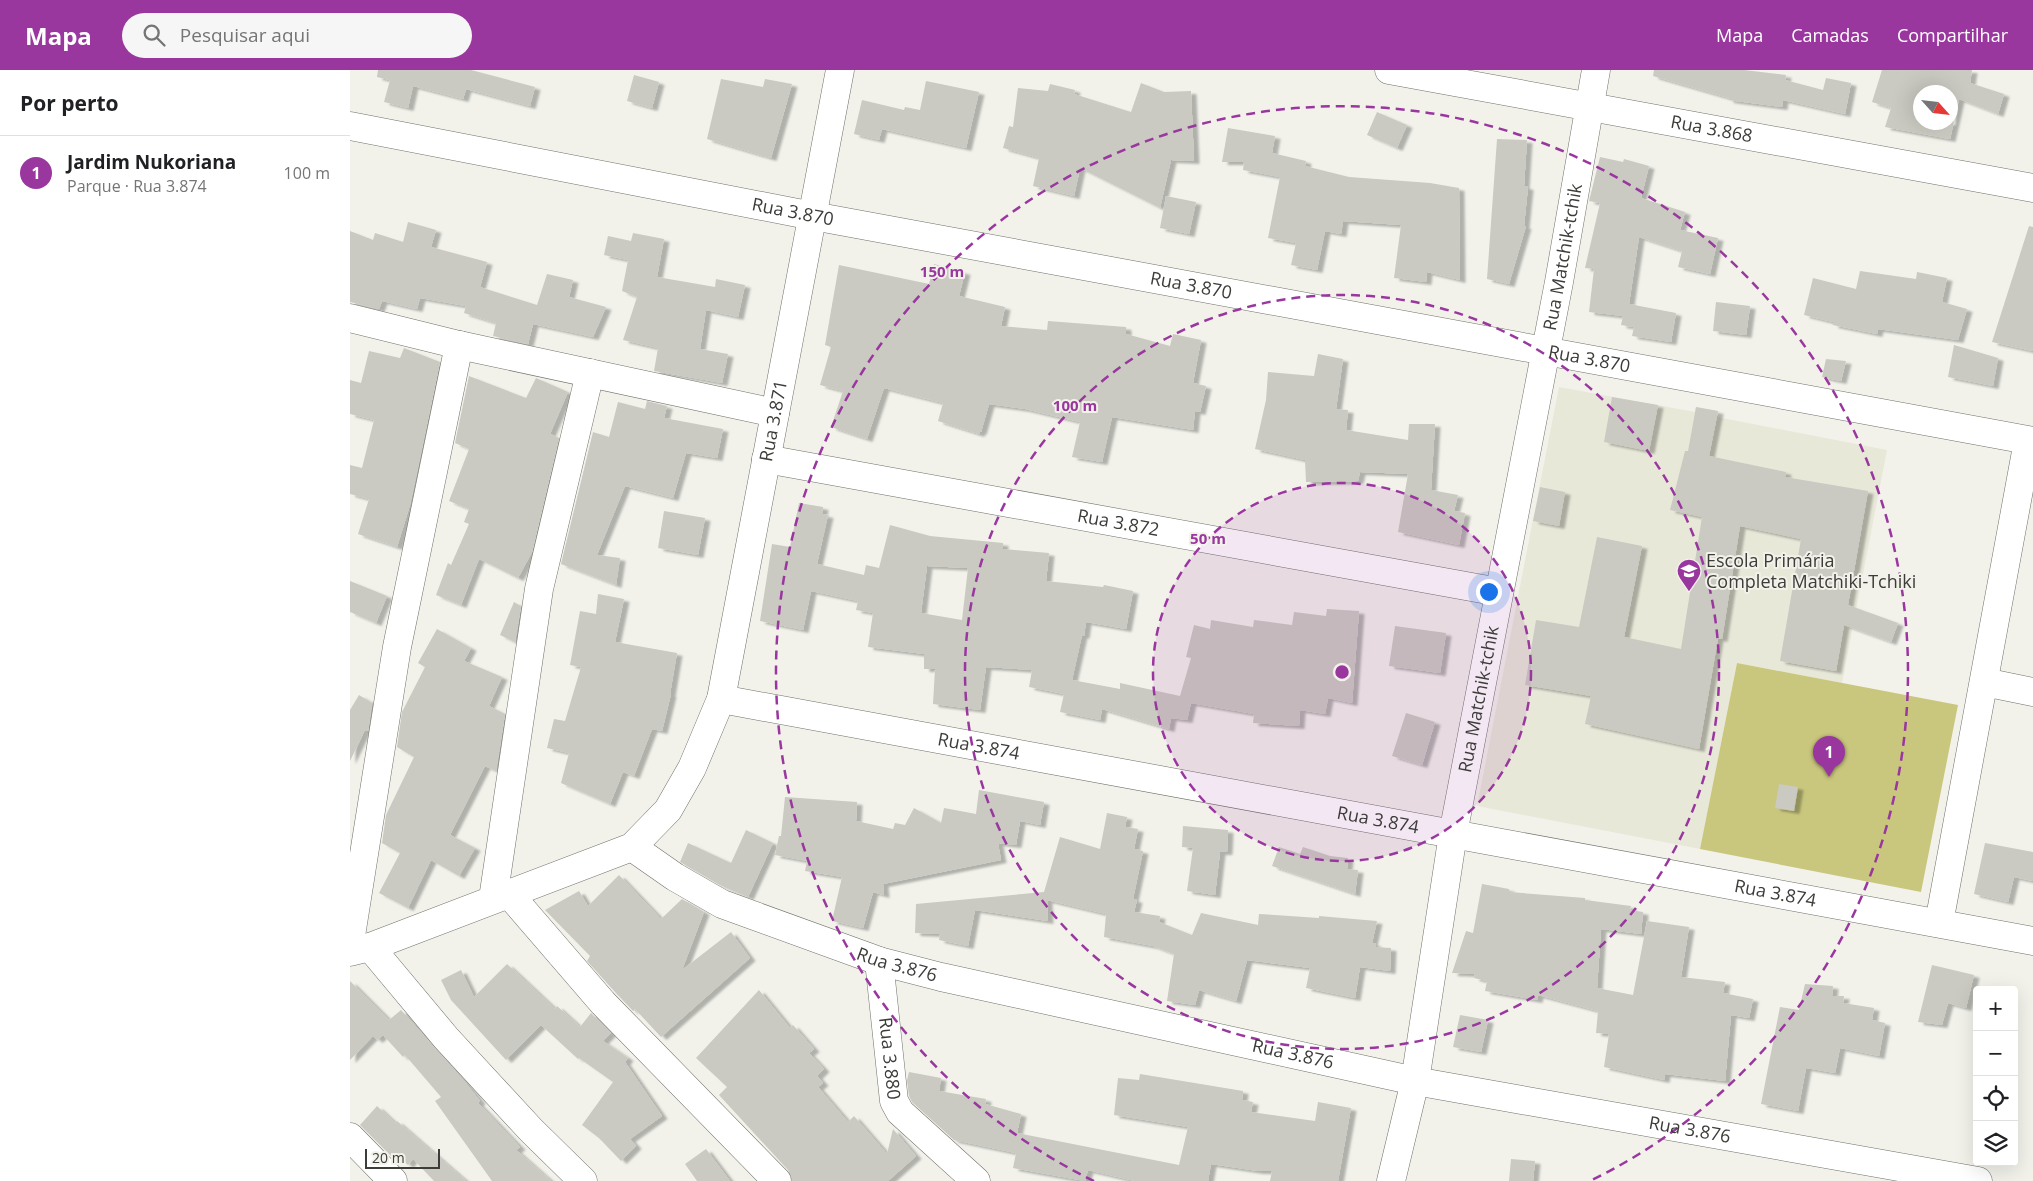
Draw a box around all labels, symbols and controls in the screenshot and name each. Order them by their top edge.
search box [122,13,472,58]
text: Mapa [25,19,92,52]
icon: search [140,21,168,49]
text: Pesquisar aqui [180,22,310,48]
text: Mapa [1716,23,1763,47]
text: Camadas [1791,23,1869,47]
text: Compartilhar [1897,23,2008,47]
north arrow [1913,85,1958,130]
text: Por perto [20,89,119,117]
street label: Rua 3.868 [1669,109,1755,147]
text: Jardim Nukoriana [67,149,236,175]
text: 1 [31,162,41,184]
text: 100 m [284,162,330,184]
text: Parque · Rua 3.874 [67,175,207,197]
street label: Rua Matchik-tchik [1537,181,1587,333]
street label: Rua 3.870 [750,191,836,231]
text: 150 m [920,261,964,281]
street label: Rua 3.870 [1148,265,1234,304]
street label: Rua 3.870 [1547,339,1632,377]
street label: Rua 3.871 [753,378,792,464]
text: 100 m [1053,395,1097,415]
street label: Rua 3.872 [1076,503,1161,541]
text: 50 m [1190,528,1226,548]
place label: Escola Primária Completa Matchiki-Tchiki [1706,548,1916,593]
school or university icon: Escola Primária Completa Matchiki-Tchiki [1676,558,1702,592]
your location [1476,579,1502,605]
street label: Rua Matchik-tchik [1452,623,1504,774]
centre of rings [1333,663,1351,681]
street label: Rua 3.874 [936,726,1022,765]
pin: 1 [1813,736,1845,777]
street label: Rua 3.874 [1335,800,1421,838]
street label: Rua 3.874 [1733,873,1818,912]
street label: Rua 3.876 [854,941,940,987]
map controls [1973,986,2018,1166]
button: + [1973,986,2018,1031]
street label: Rua 3.880 [874,1016,907,1101]
button: − [1973,1031,2018,1076]
street label: Rua 3.876 [1250,1033,1336,1074]
button: locate [1973,1076,2018,1121]
street label: Rua 3.876 [1647,1110,1733,1148]
button: layers [1973,1121,2018,1166]
scale bar [365,1146,440,1169]
text: 20 m [372,1148,405,1167]

